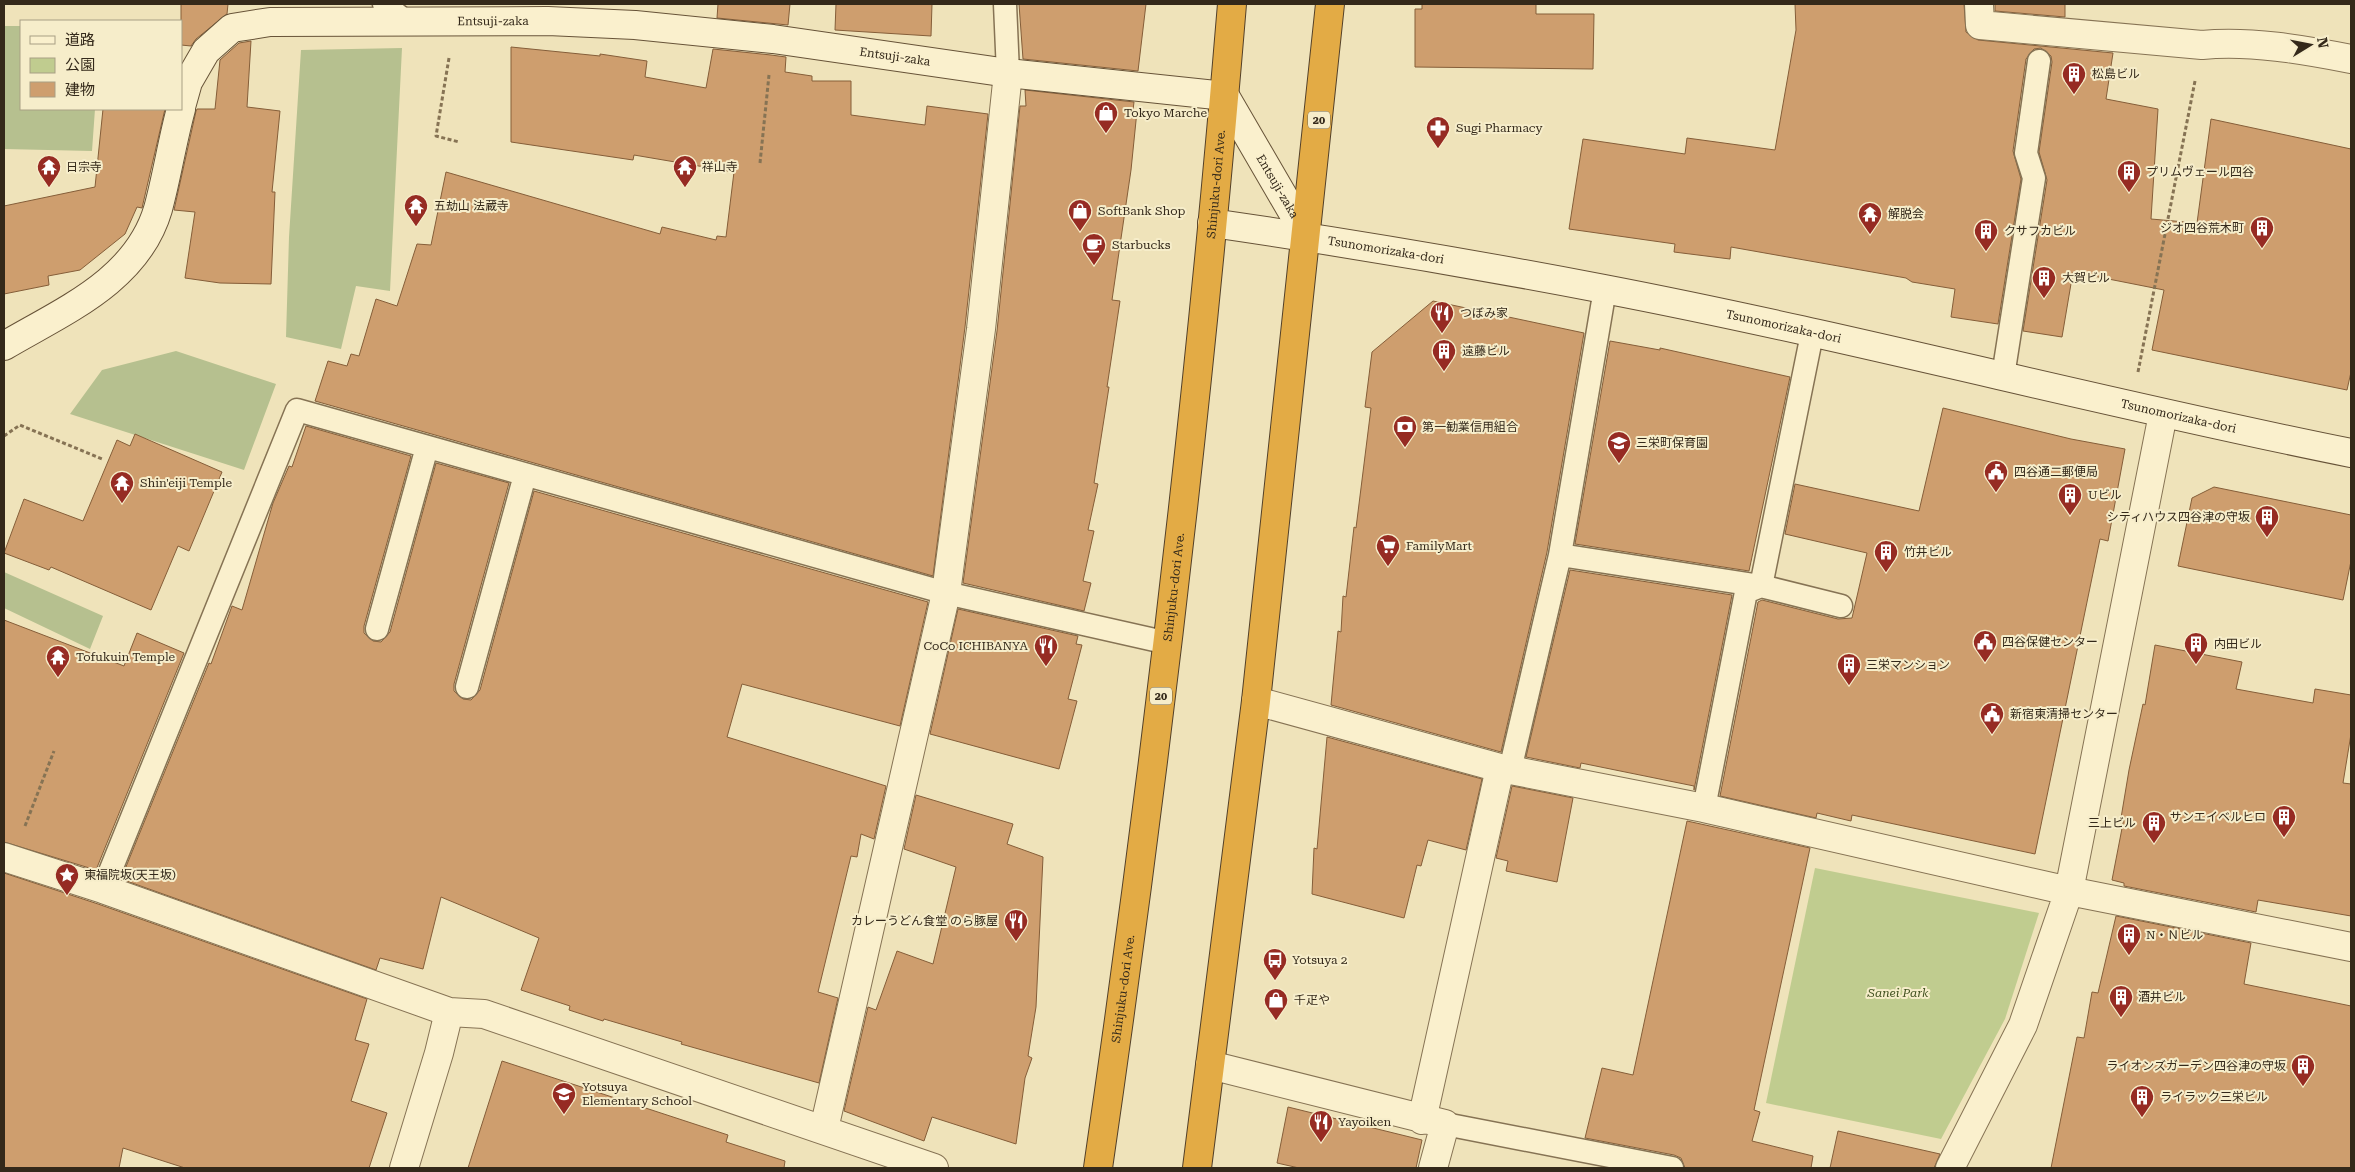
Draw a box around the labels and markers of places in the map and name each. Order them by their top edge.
building icon: 松島ビル [2061,61,2087,95]
place label: 松島ビル [2092,67,2140,81]
shop icon: Tokyo Marche [1093,100,1119,134]
place label: Tokyo Marche [1124,106,1207,120]
pharmacy icon: Sugi Pharmacy [1425,115,1451,149]
place label: Sugi Pharmacy [1456,121,1544,135]
temple icon: 日宗寺 [36,154,62,188]
temple icon: 祥山寺 [672,154,698,188]
building icon: プリムヴェール四谷 [2116,159,2142,193]
place label: 日宗寺 [66,160,102,174]
place label: 祥山寺 [702,160,738,174]
place label: プリムヴェール四谷 [2146,165,2254,179]
temple icon: 五劫山 法蔵寺 [403,193,429,227]
shop icon: SoftBank Shop [1067,198,1093,232]
place label: 五劫山 法蔵寺 [434,199,509,213]
temple icon: 解脱会 [1857,201,1883,235]
place label: SoftBank Shop [1098,204,1186,218]
place label: 解脱会 [1888,207,1924,221]
building icon: ジオ四谷荒木町 [2249,215,2275,249]
building icon: クサフカビル [1973,218,1999,252]
place label: ジオ四谷荒木町 [2160,221,2244,235]
place label: クサフカビル [2004,224,2076,238]
cafe icon: Starbucks [1081,232,1107,266]
place label: Starbucks [1112,238,1171,252]
building icon: 大賀ビル [2031,265,2057,299]
place label: 大賀ビル [2062,271,2110,285]
restaurant icon: つぼみ家 [1429,300,1455,334]
place label: つぼみ家 [1460,306,1508,320]
building icon: 遠藤ビル [1431,338,1457,372]
place label: 遠藤ビル [1462,344,1510,358]
bank icon: 第一勧業信用組合 [1392,414,1418,448]
place label: 第一勧業信用組合 [1422,420,1518,434]
school or university icon: 三栄町保育園 [1606,430,1632,464]
place label: 三栄町保育園 [1636,436,1708,450]
public building icon: 四谷通二郵便局 [1983,459,2009,493]
place label: 四谷通二郵便局 [2014,465,2098,479]
temple icon: Shin'eiji Temple [109,470,135,504]
place label: Shin'eiji Temple [140,476,232,490]
building icon: Uビル [2057,482,2083,516]
place label: Uビル [2088,488,2122,502]
building icon: シティハウス四谷津の守坂 [2254,504,2280,538]
place label: シティハウス四谷津の守坂 [2107,510,2250,524]
supermarket icon: FamilyMart [1375,533,1401,567]
place label: FamilyMart [1406,539,1473,553]
building icon: 竹井ビル [1873,539,1899,573]
place label: 竹井ビル [1904,545,1952,559]
public building icon: 四谷保健センター [1972,629,1998,663]
building icon: 内田ビル [2183,631,2209,665]
restaurant icon: CoCo ICHIBANYA [1033,633,1059,667]
place label: 四谷保健センター [2002,635,2098,649]
place label: 内田ビル [2214,637,2262,651]
place label: CoCo ICHIBANYA [923,639,1029,653]
temple icon: Tofukuin Temple [45,644,71,678]
place label: Tofukuin Temple [76,650,176,664]
building icon: 三栄マンション [1836,652,1862,686]
place label: 三栄マンション [1866,658,1950,672]
public building icon: 新宿東清掃センター [1979,701,2005,735]
place label: 新宿東清掃センター [2010,707,2118,721]
building icon: サンエイベルヒロ [2271,804,2297,838]
building icon: 三上ビル [2141,810,2167,844]
place label: サンエイベルヒロ [2170,810,2266,824]
place label: 三上ビル [2088,816,2136,830]
place icon: 東福院坂(天王坂) [54,862,80,896]
place label: 東福院坂(天王坂) [84,868,176,882]
restaurant icon: カレーうどん食堂 のら豚屋 [1003,908,1029,942]
place label: カレーうどん食堂 のら豚屋 [851,914,998,928]
building icon: N・Ｎビル [2116,922,2142,956]
place label: N・Ｎビル [2146,928,2204,942]
bus stop icon: Yotsuya 2 [1262,947,1288,981]
place label: Yotsuya 2 [1292,953,1348,967]
building icon: 酒井ビル [2108,984,2134,1018]
shop icon: 千疋や [1263,987,1289,1021]
place label: 酒井ビル [2138,990,2186,1004]
place label: 千疋や [1294,993,1330,1007]
building icon: ライオンズガーデン四谷津の守坂 [2290,1053,2316,1087]
place label: ライオンズガーデン四谷津の守坂 [2106,1059,2286,1073]
place label: Yotsuya Elementary School [582,1080,692,1108]
school or university icon: Yotsuya Elementary School [551,1081,577,1115]
building icon: ライラック三栄ビル [2129,1084,2155,1118]
place label: ライラック三栄ビル [2160,1090,2268,1104]
restaurant icon: Yayoiken [1308,1109,1334,1143]
place label: Yayoiken [1338,1115,1391,1129]

